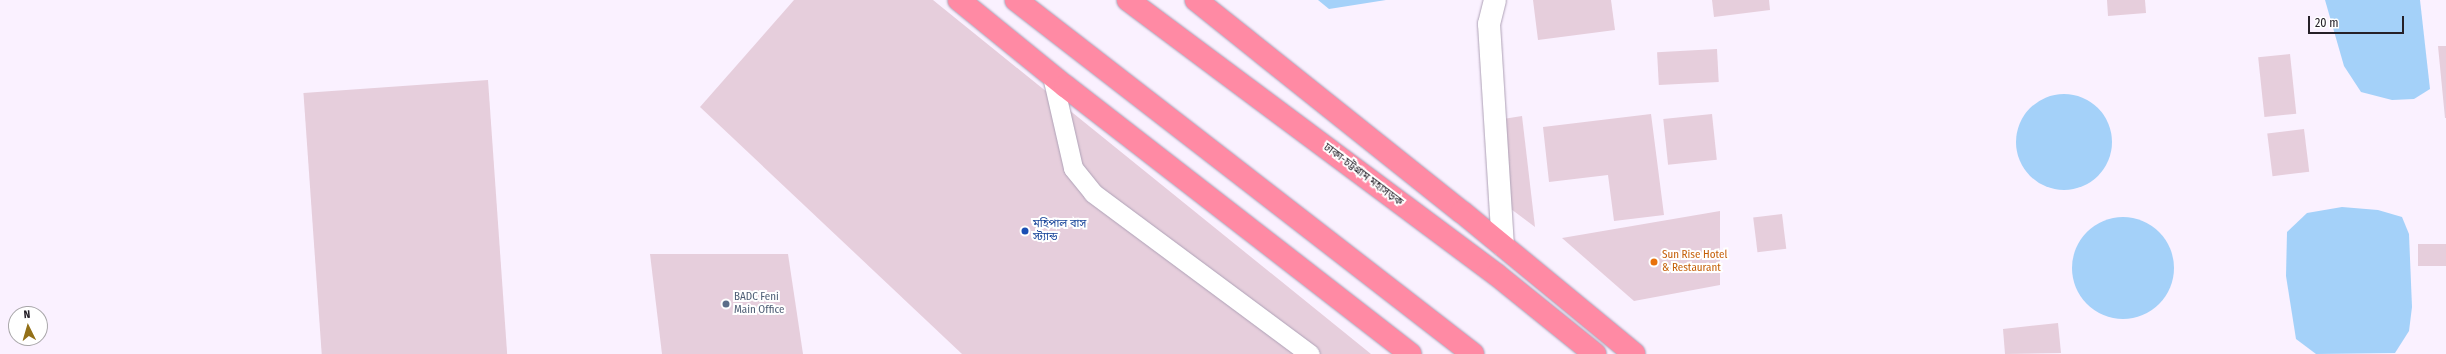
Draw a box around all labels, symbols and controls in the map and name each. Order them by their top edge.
scale bar [2310,8,2406,34]
text: 20 m [2315,16,2339,30]
street label: ঢাকা-চট্টগ্রাম মহাসড়ক [1321,141,1405,209]
place label: মহিপাল বাস স্ট্যান্ড [1033,218,1086,244]
marker: মহিপাল বাস স্ট্যান্ড [1020,226,1030,236]
place label: Sun Rise Hotel & Restaurant [1662,249,1727,275]
marker: Sun Rise Hotel & Restaurant [1649,257,1659,267]
place label: BADC Feni Main Office [734,291,784,317]
marker: BADC Feni Main Office [721,299,731,309]
north arrow [8,306,48,346]
text: N [23,308,31,321]

